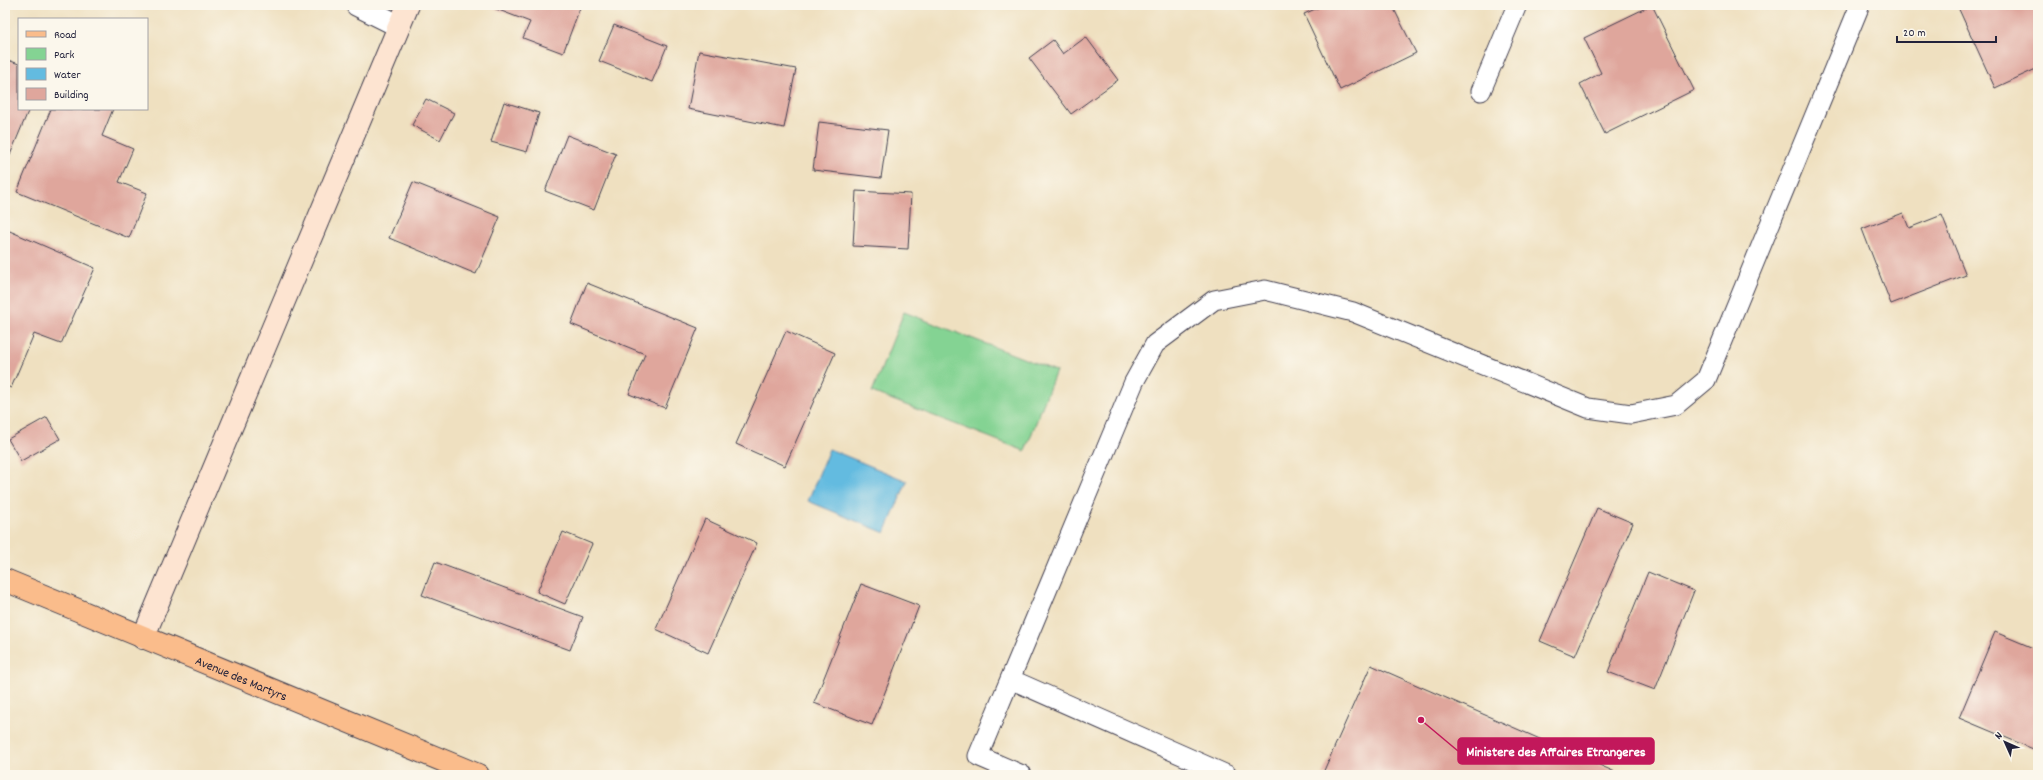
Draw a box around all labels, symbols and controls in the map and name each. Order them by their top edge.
legend [18,18,148,110]
scale bar [1897,18,1996,44]
text: 20 m [1903,25,1926,42]
text: Road [54,27,76,44]
text: Park [54,47,75,64]
text: Water [54,67,81,84]
text: Building [54,87,89,104]
street label: Avenue des Martyrs [192,652,290,707]
north arrow [1985,722,2025,762]
text: N [1992,728,2007,744]
callout: Ministere des Affaires Etrangeres [1458,738,1654,764]
text: Ministere des Affaires Etrangeres [1466,743,1646,763]

